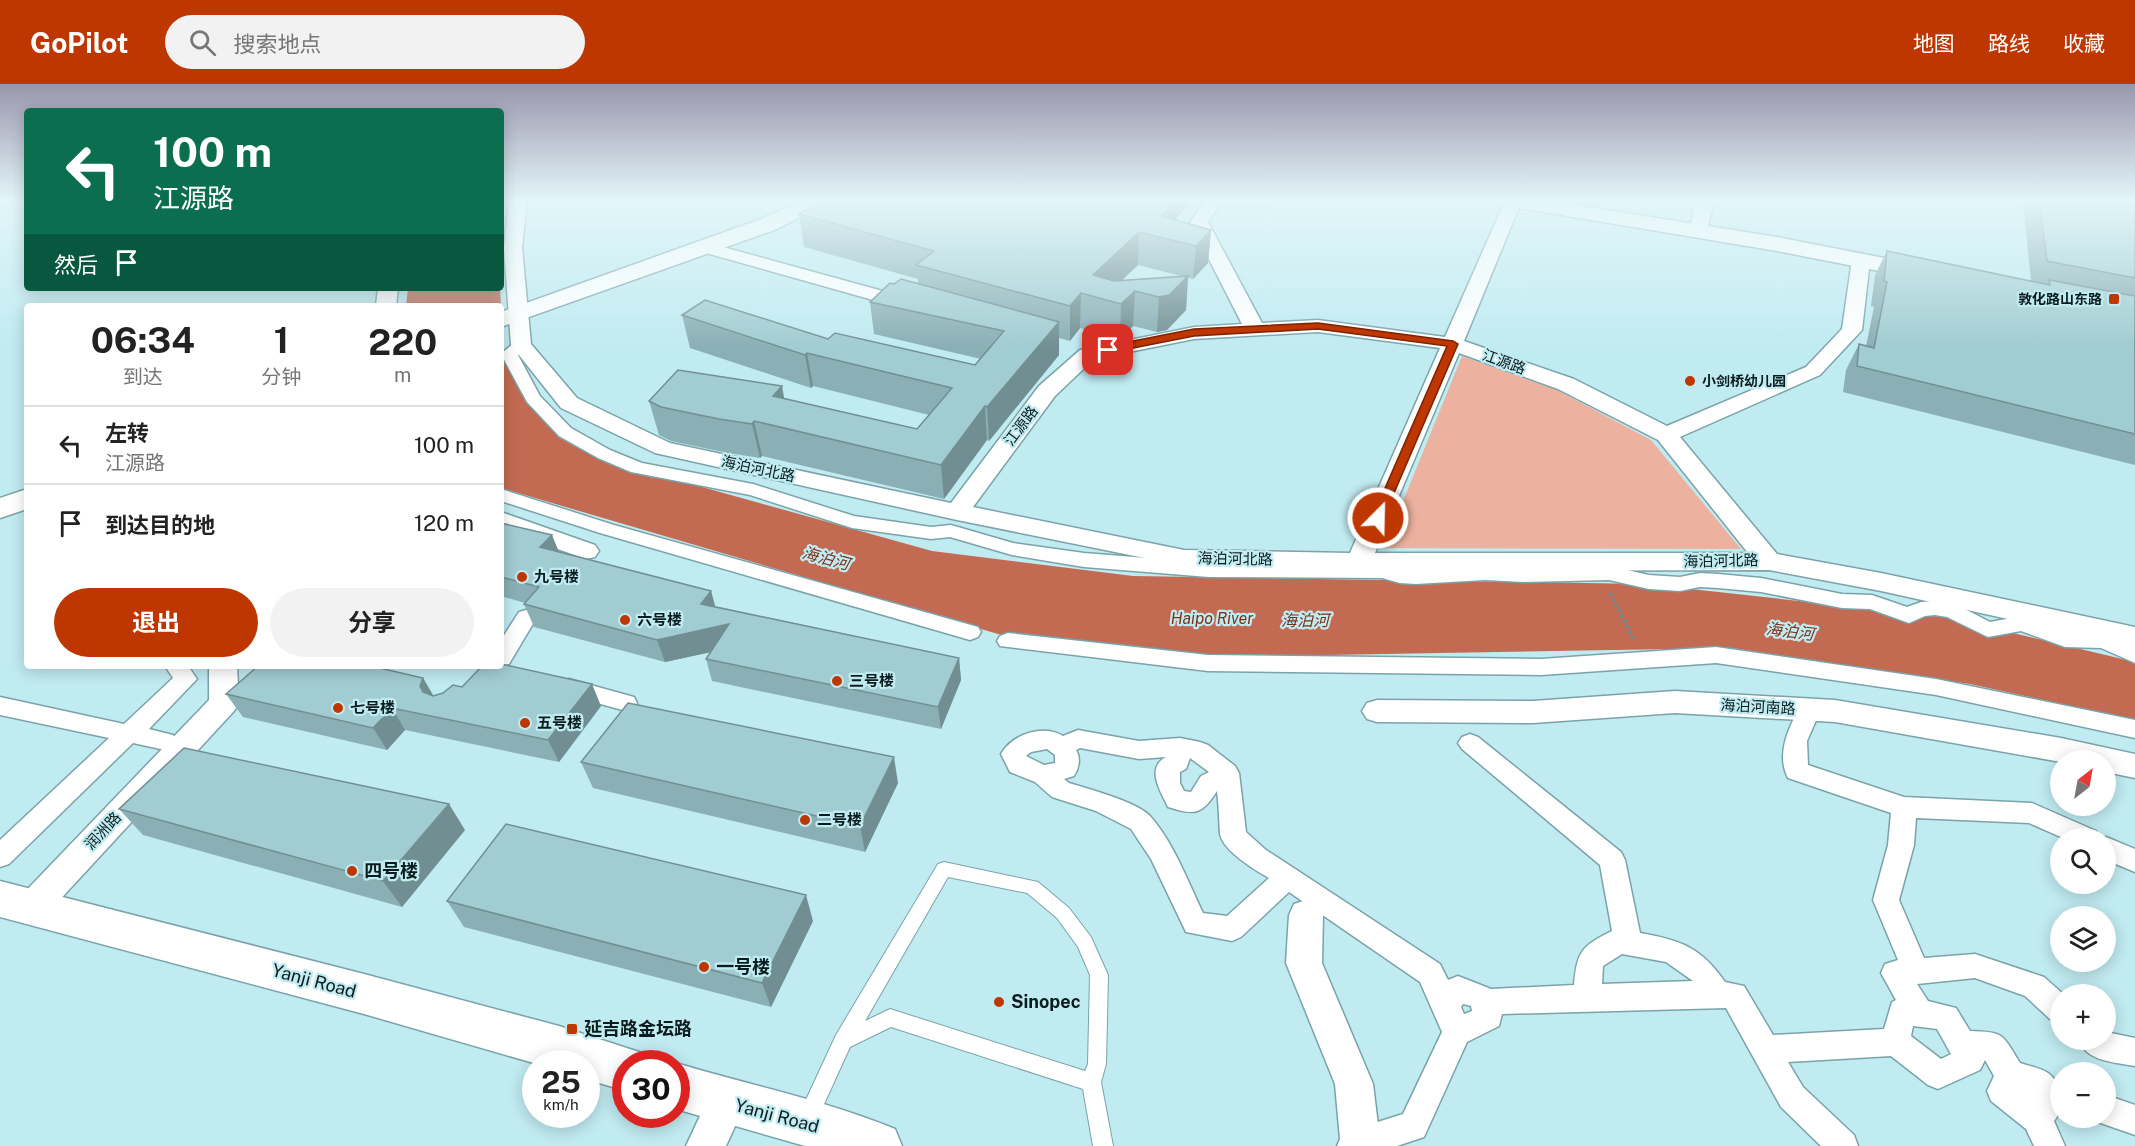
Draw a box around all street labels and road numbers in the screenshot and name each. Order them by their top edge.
street label: 江源路 [1480,346,1528,377]
street label: 江源路 [1000,403,1041,449]
street label: 海泊河北路 [720,452,797,485]
street label: 海泊河北路 [1197,549,1273,568]
street label: 海泊河北路 [1683,551,1759,570]
street label: 海泊河南路 [1720,696,1796,717]
street label: 润洲路 [81,808,124,853]
street label: Yanji Road [270,959,359,1002]
street label: Yanji Road [733,1094,822,1137]

